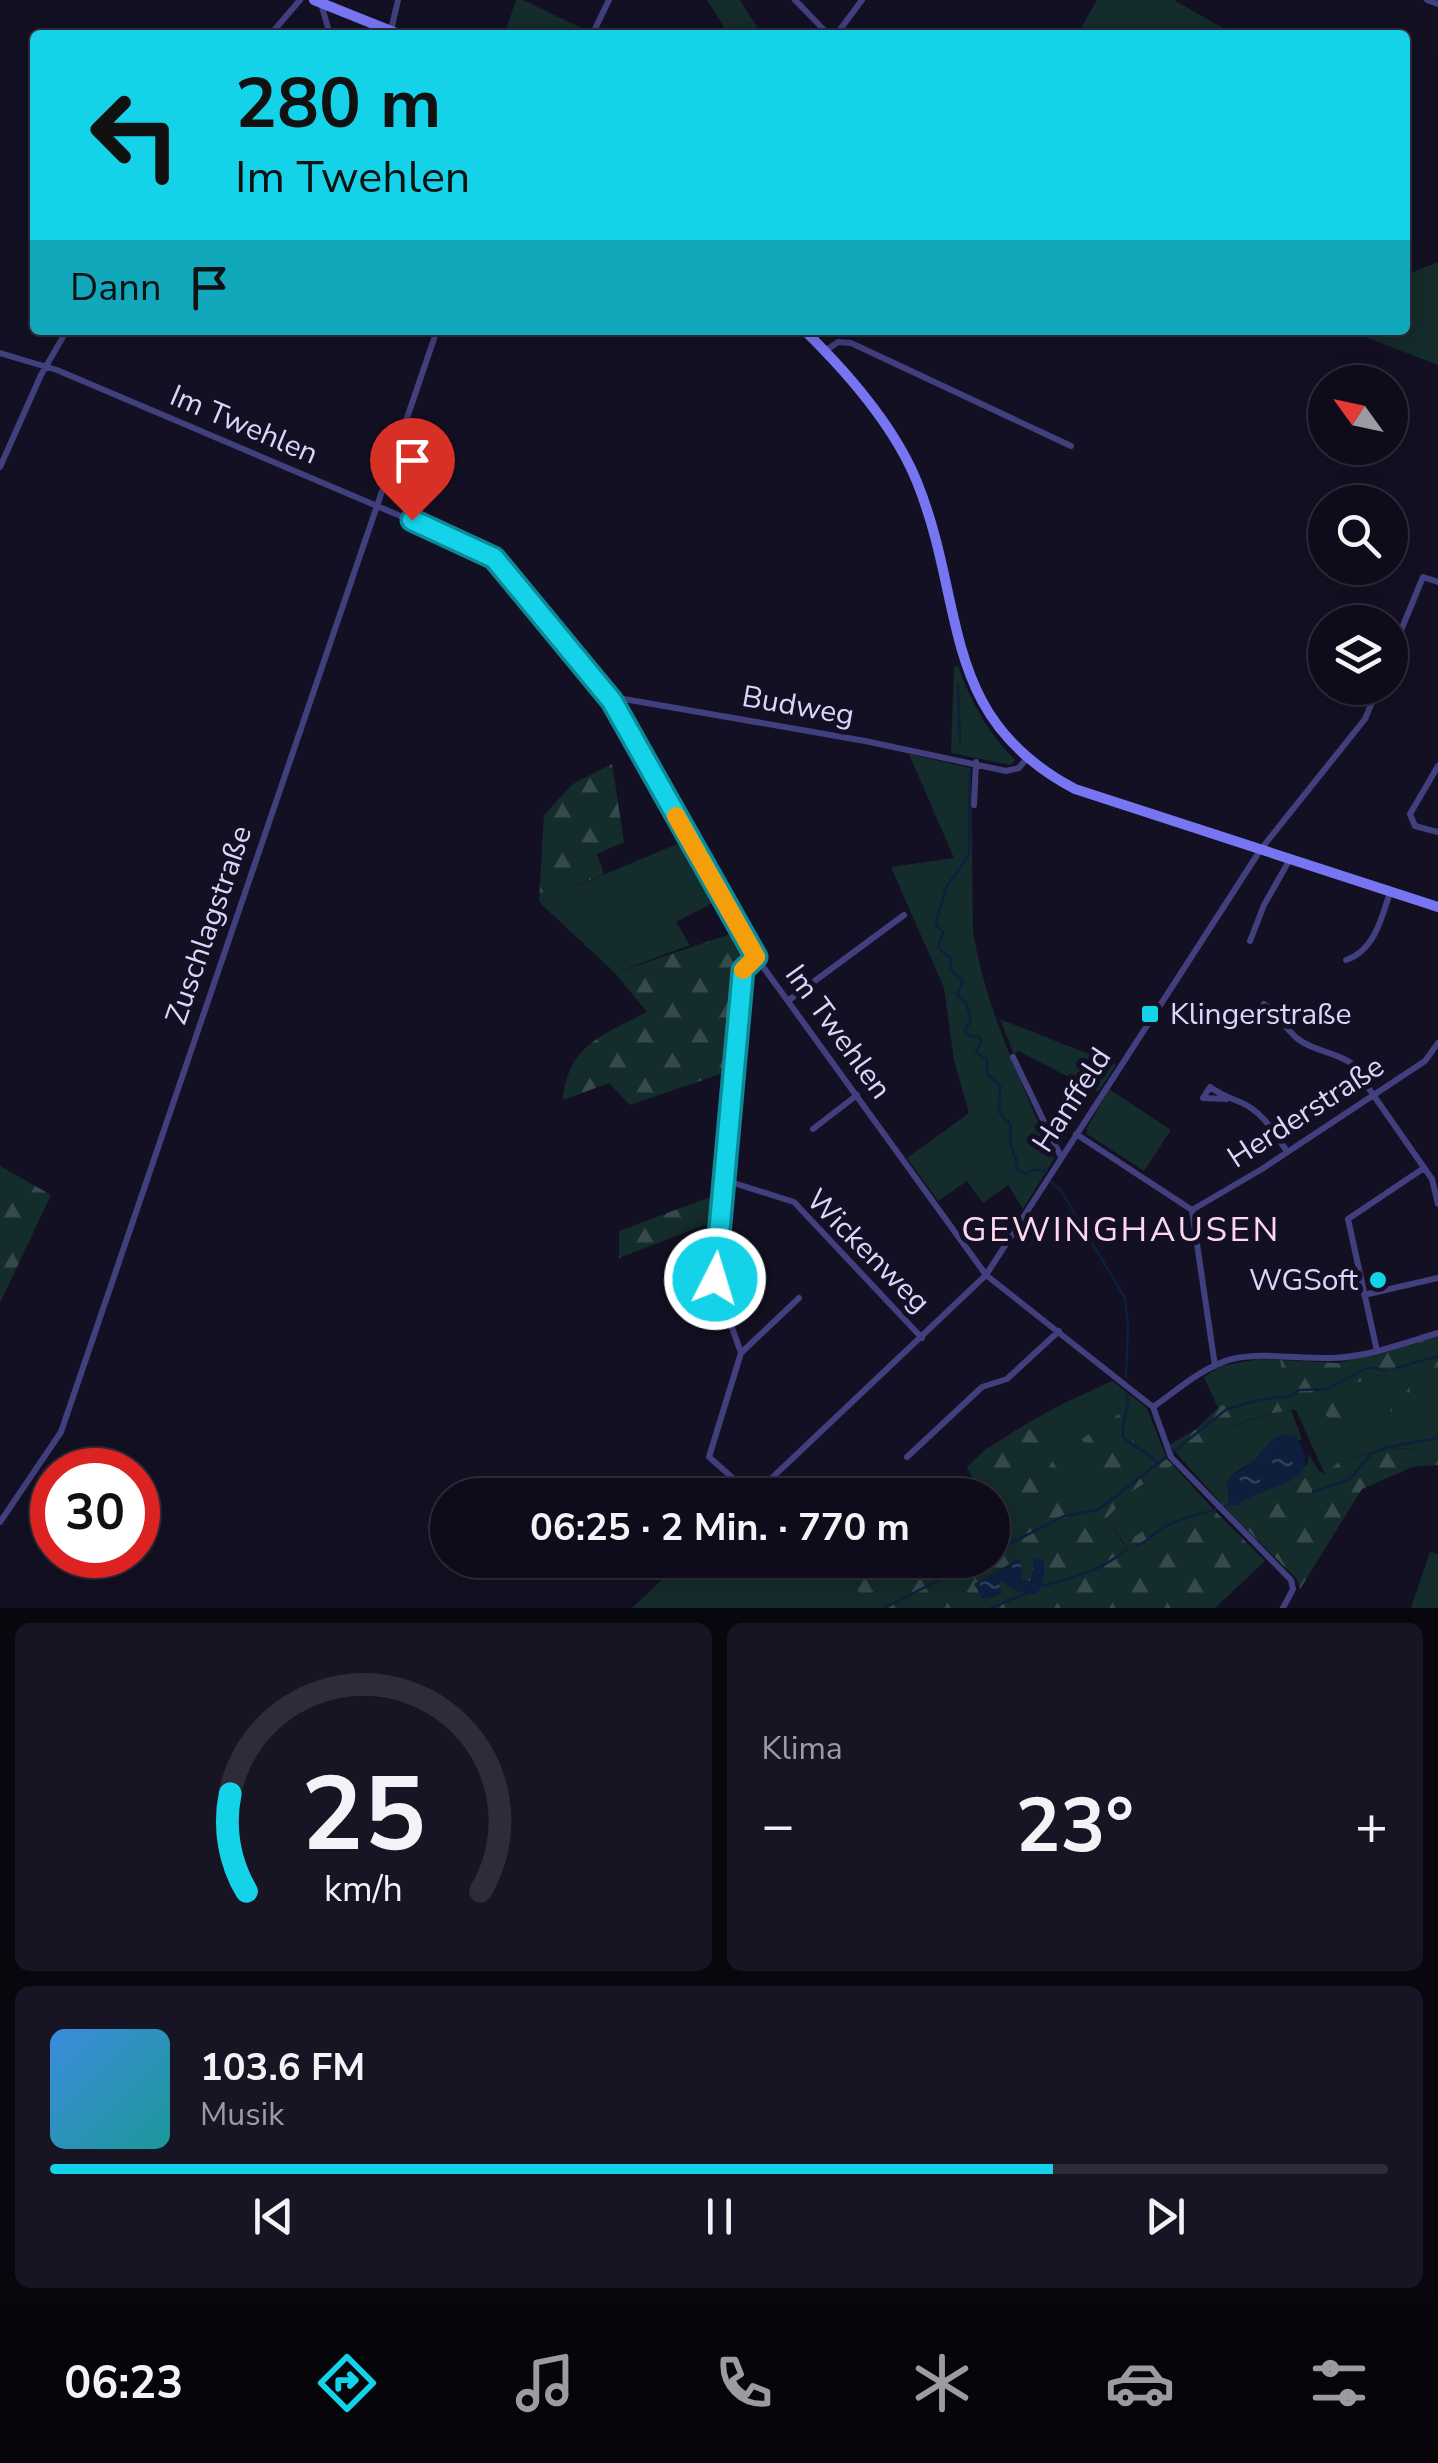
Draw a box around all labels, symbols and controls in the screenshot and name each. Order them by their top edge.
text: 280 m [235,56,441,152]
icon: left [70,70,200,200]
text: Im Twehlen [235,147,470,208]
icon: arrive [182,260,237,315]
text: Dann [70,262,162,313]
north arrow [1308,365,1408,465]
map controls [1308,365,1408,705]
street label: Im Twehlen [164,375,324,475]
pin [370,418,455,521]
icon: arrive [385,433,440,488]
button: search [1308,485,1408,585]
button: layers [1308,605,1408,705]
street label: Budweg [739,676,857,736]
street label: Zuschlagstraße [156,820,262,1030]
street label: Im Twehlen [775,956,901,1108]
place label: Klingerstraße [1170,994,1351,1035]
marker: Klingerstraße [1139,1003,1161,1025]
street label: Hanffeld [1023,1040,1121,1160]
street label: Herderstraße [1220,1046,1392,1178]
street label: Wickenweg [797,1180,939,1322]
district label: GEWINGHAUSEN [961,1206,1281,1253]
position arrow [663,1227,767,1331]
place label: WGSoft [1249,1260,1358,1301]
marker: WGSoft [1367,1269,1389,1291]
speed limit sign: 30 [30,1448,160,1578]
text: 06:25 · 2 Min. · 770 m [530,1502,910,1553]
text: Klima [762,1727,843,1770]
text: 25 [301,1744,426,1886]
text: 23° [1016,1775,1134,1877]
text: − [762,1788,795,1863]
text: + [1355,1788,1388,1863]
text: km/h [324,1865,403,1914]
text: 103.6 FM [200,2042,365,2093]
text: Musik [200,2093,284,2136]
icon: previous [246,2189,301,2244]
icon: pause [692,2189,747,2244]
icon: next [1138,2189,1193,2244]
icon: directions [312,2348,382,2418]
icon: music [510,2348,580,2418]
icon: phone [709,2348,779,2418]
icon: climate [907,2348,977,2418]
icon: car [1105,2348,1175,2418]
icon: filters [1304,2348,1374,2418]
text: 06:23 [64,2353,183,2414]

